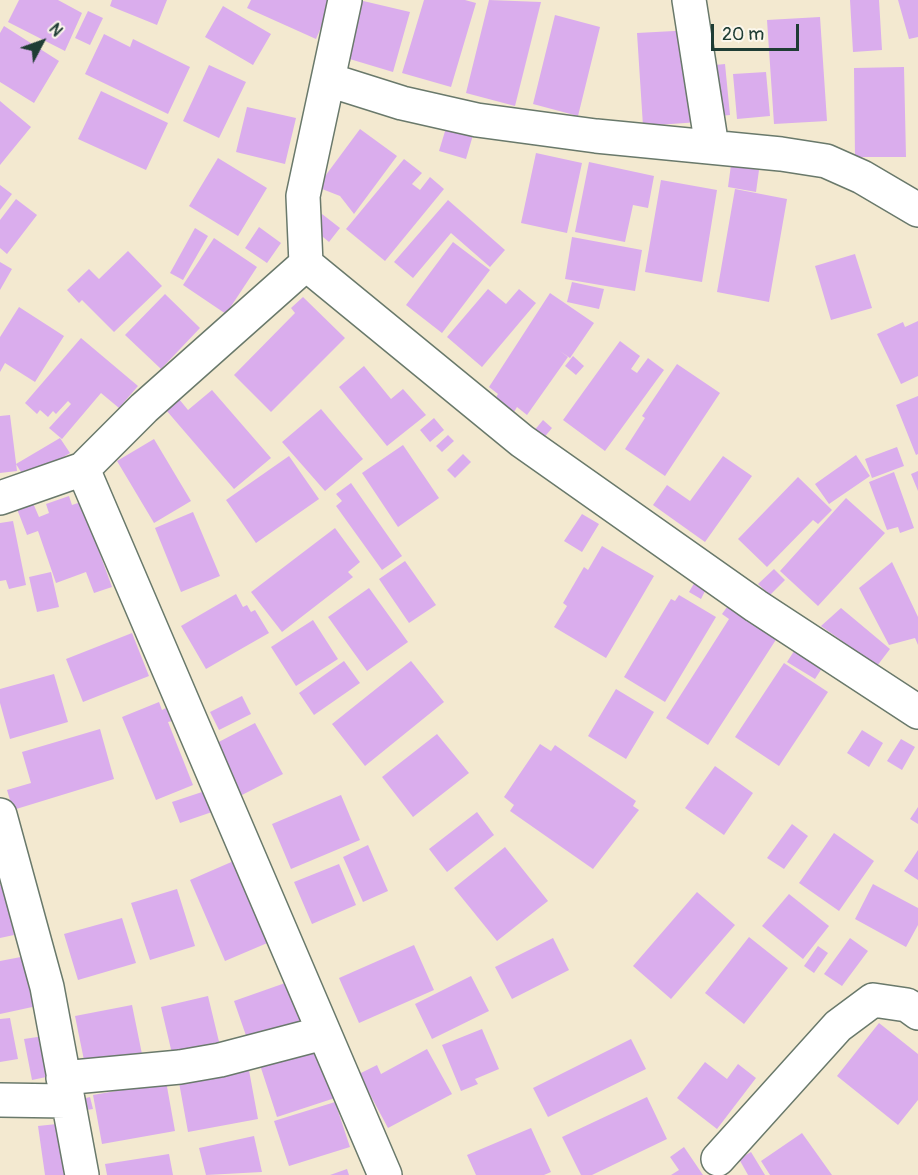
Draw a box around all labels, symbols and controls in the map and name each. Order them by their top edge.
north arrow [12,12,72,72]
scale bar [714,12,802,50]
text: N [44,20,67,41]
text: 20 m [722,23,764,46]

